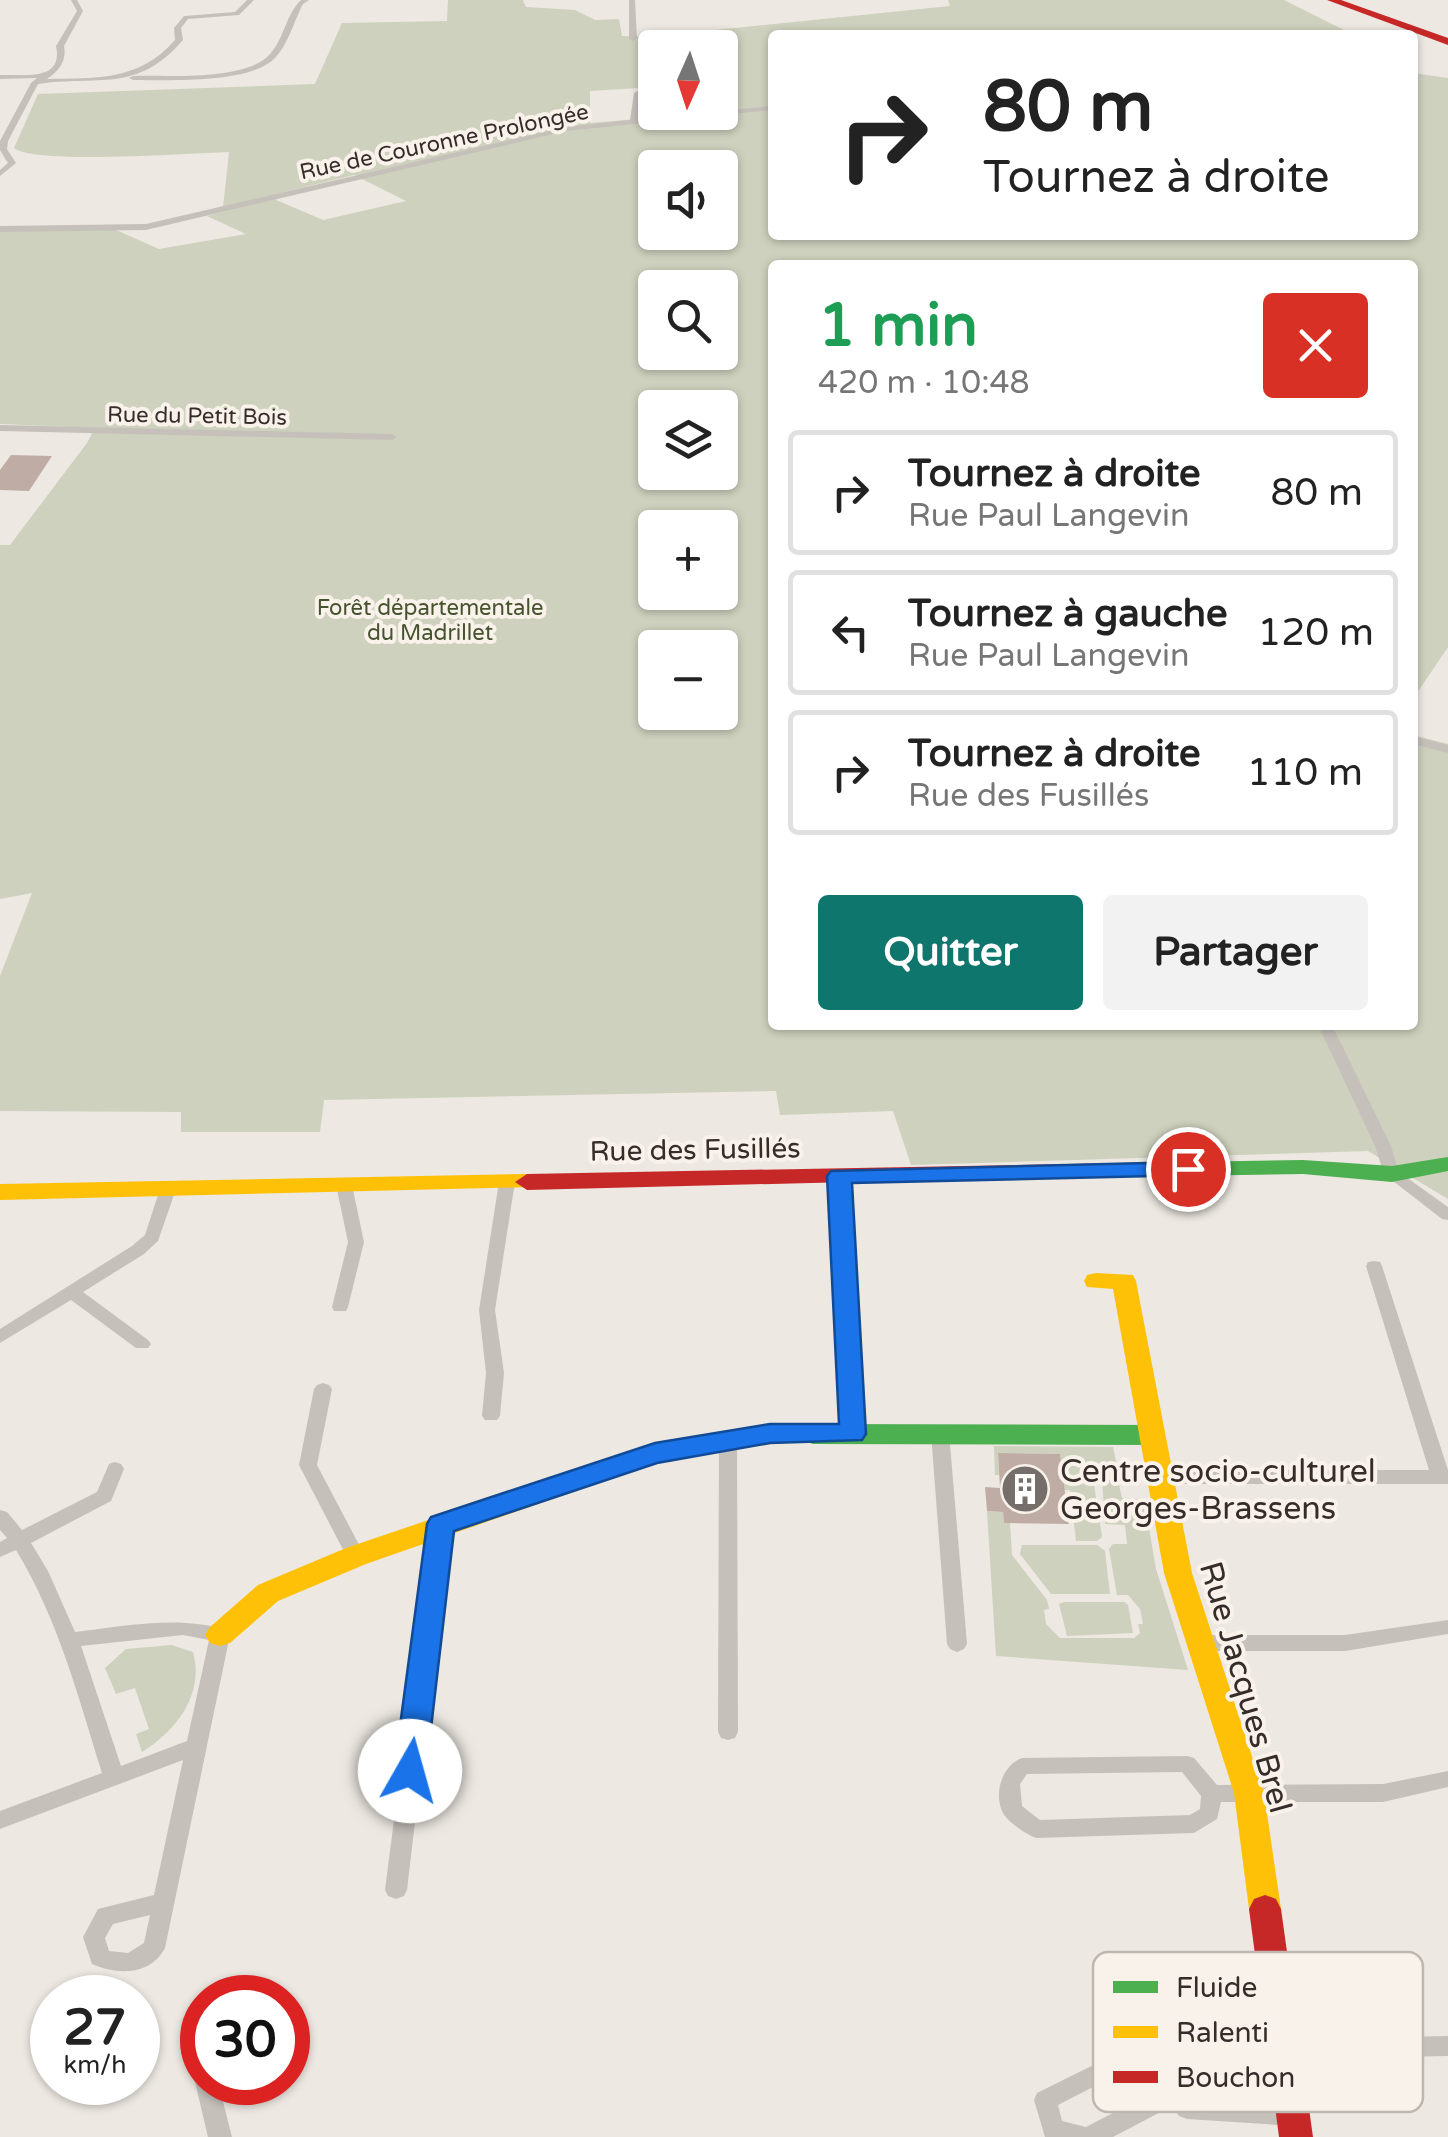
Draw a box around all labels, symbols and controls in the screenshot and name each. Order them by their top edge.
north arrow [638,30,738,130]
map controls [638,30,738,730]
text: 80 m [983,66,1153,150]
icon: right [818,70,948,200]
street label: Rue de Couronne Prolongée [297,99,591,185]
button: sound [638,150,738,250]
text: Tournez à droite [983,151,1329,205]
button: search [638,270,738,370]
text: 1 min [818,290,978,362]
button: close [1263,293,1368,398]
text: 420 m · 10:48 [818,364,1030,402]
button: layers [638,390,738,490]
street label: Rue du Petit Bois [107,401,287,431]
text: Tournez à droite [908,451,1201,497]
icon: right [823,465,878,520]
text: 80 m [1271,470,1363,516]
text: Rue Paul Langevin [908,497,1189,535]
button: + [638,510,738,610]
text: Tournez à gauche [908,591,1227,637]
park label: Forêt départementale du Madrillet [317,595,543,646]
icon: left [823,605,878,660]
text: 120 m [1257,610,1374,656]
button: − [638,630,738,730]
text: Rue Paul Langevin [908,637,1189,675]
text: Tournez à droite [908,731,1201,777]
icon: right [823,745,878,800]
text: 110 m [1247,750,1363,796]
text: Rue des Fusillés [908,777,1149,815]
button: Quitter [818,895,1083,1010]
button: Partager [1103,895,1368,1010]
pin [1146,1127,1231,1212]
street label: Rue des Fusillés [589,1131,801,1169]
icon: arrive [1161,1142,1216,1197]
place label: Centre socio-culturel Georges-Brassens [1060,1453,1376,1528]
building icon: Centre socio-culturel Georges-Brassens [999,1463,1051,1515]
street label: Rue Jacques Brel [1191,1557,1299,1817]
position arrow [358,1719,462,1823]
legend [1093,1952,1423,2112]
text: Fluide [1176,1971,1257,2005]
speed limit sign: 30 [180,1975,310,2105]
text: 27 [64,1998,126,2058]
text: Ralenti [1176,2016,1269,2050]
text: km/h [64,2050,126,2080]
text: Bouchon [1176,2061,1295,2095]

